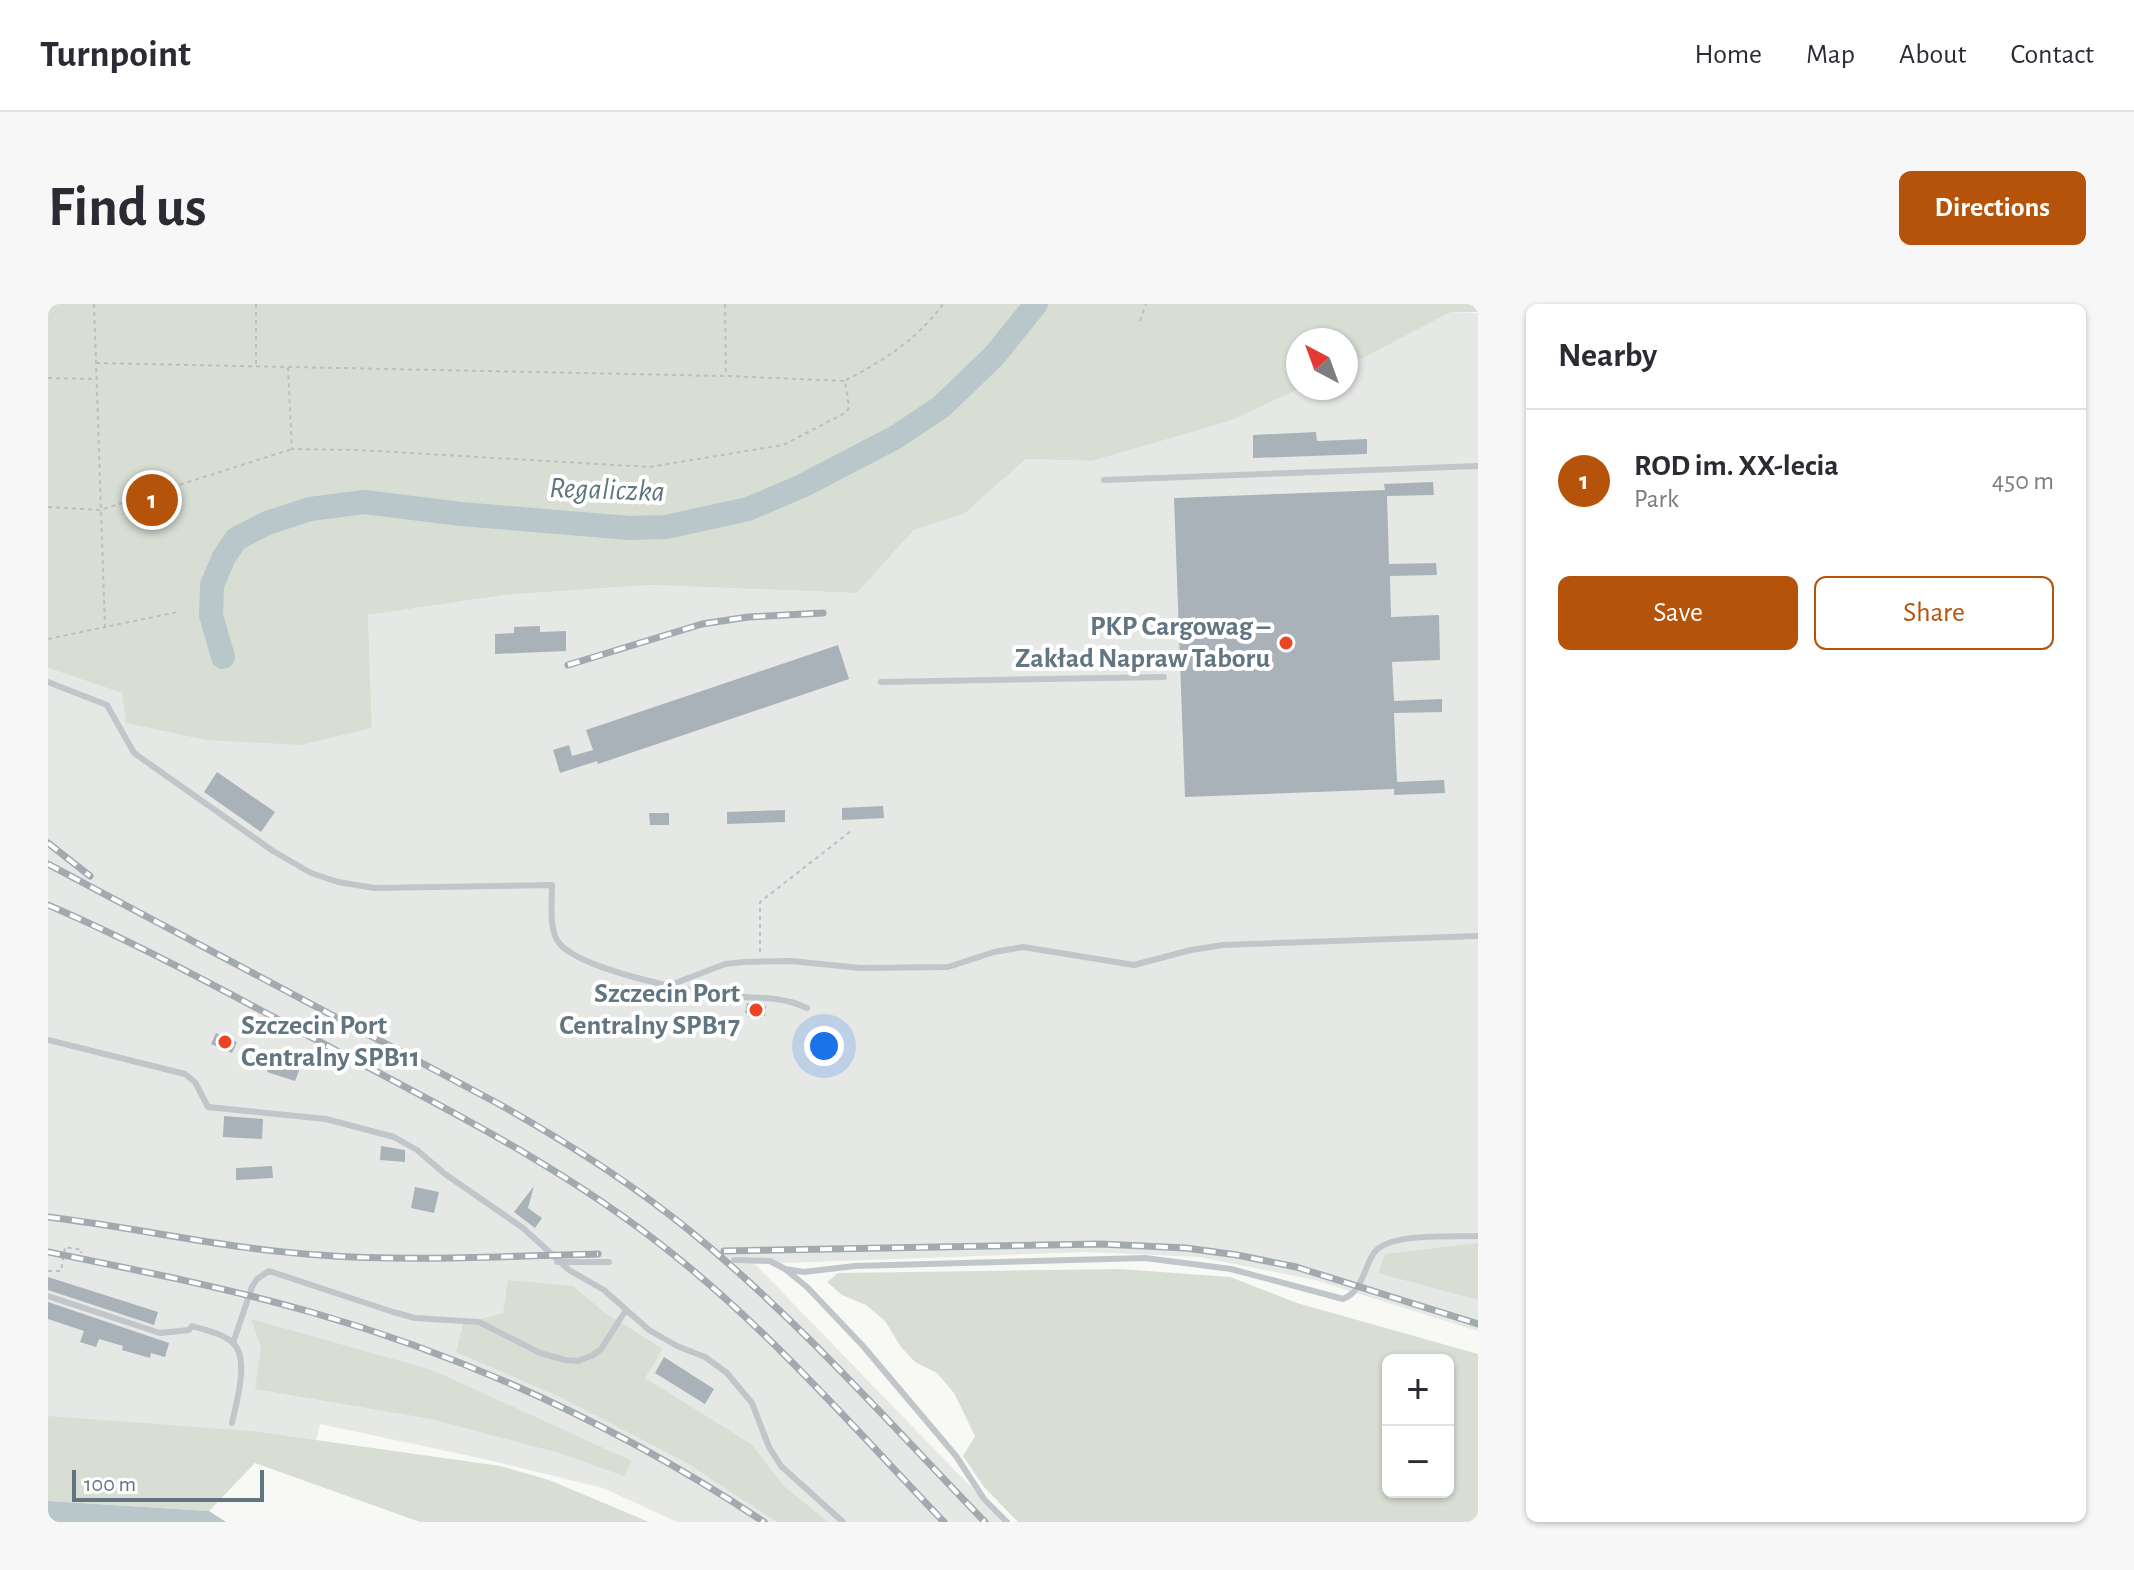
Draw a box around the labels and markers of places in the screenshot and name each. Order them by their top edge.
pin: 1 [126,470,178,530]
place label: PKP Cargowag – Zakład Napraw Taboru [1015,613,1271,673]
marker: PKP Cargowag – Zakład Napraw Taboru [1277,634,1295,652]
place label: Szczecin Port Centralny SPB17 [559,980,741,1040]
marker: Szczecin Port Centralny SPB17 [747,1001,765,1019]
place label: Szczecin Port Centralny SPB11 [241,1012,420,1072]
marker: Szczecin Port Centralny SPB11 [216,1033,234,1051]

